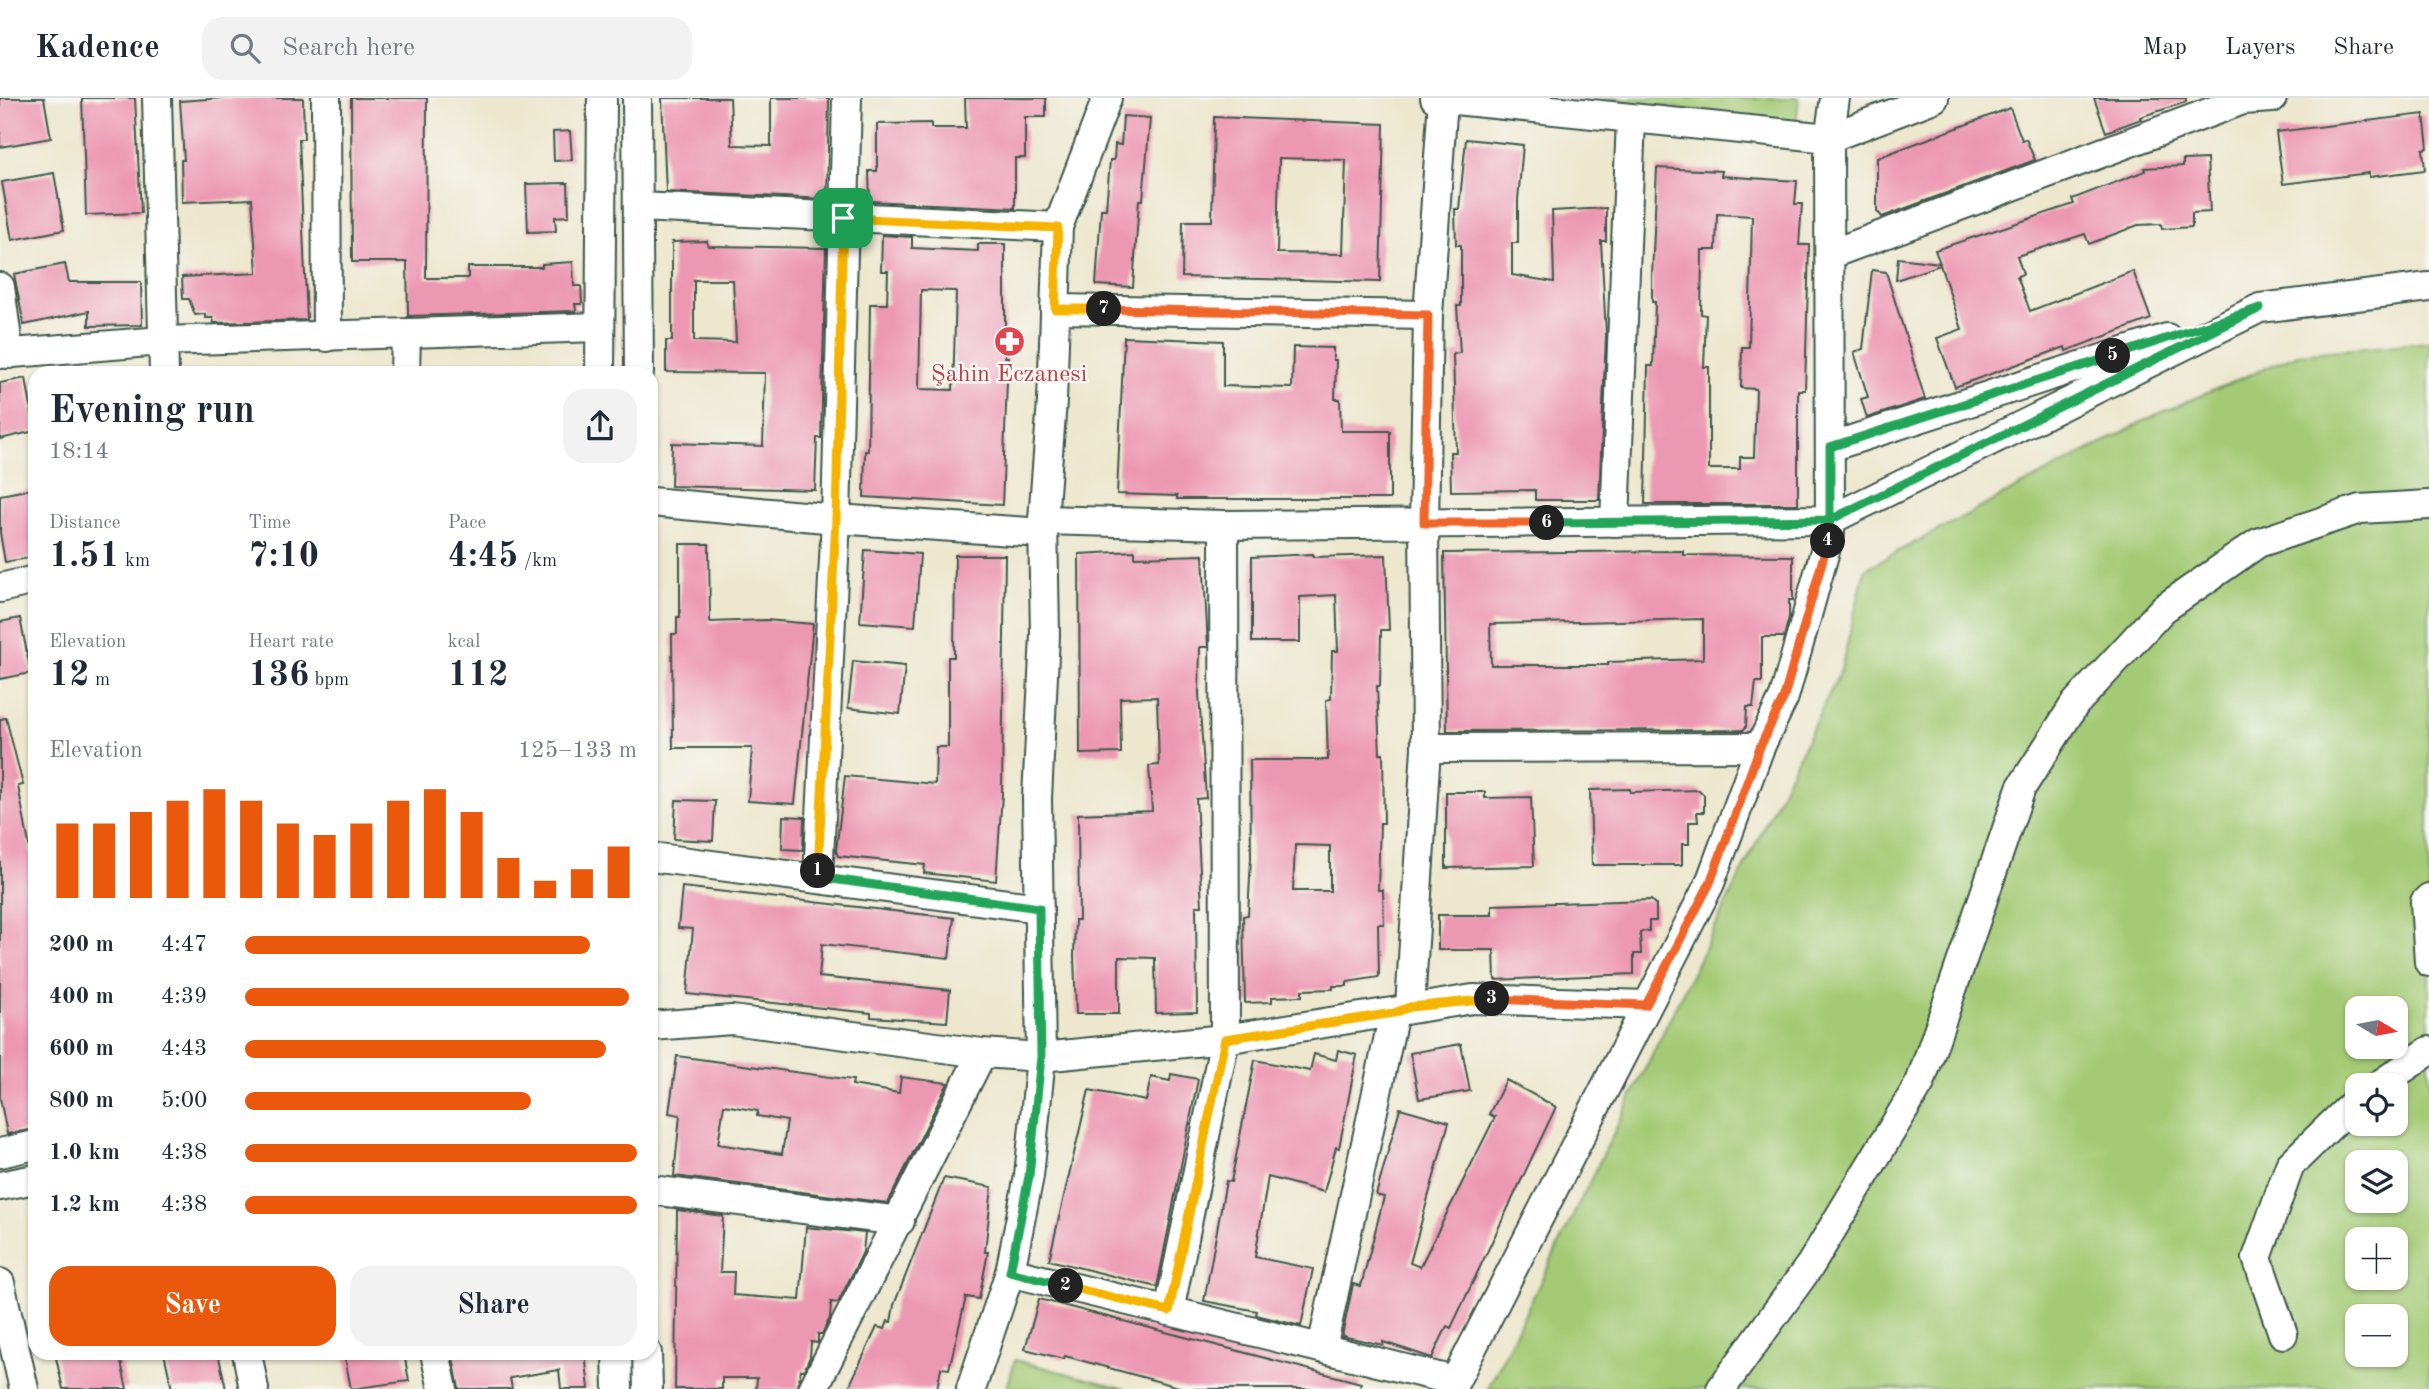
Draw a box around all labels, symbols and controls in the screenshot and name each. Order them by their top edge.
search box [202,17,692,80]
icon: search [226,29,264,67]
text: Kadence [35,32,160,65]
text: Search here [282,35,415,61]
text: Map [2143,36,2187,60]
text: Layers [2225,36,2295,60]
text: Share [2333,36,2394,60]
pin [813,188,873,248]
icon: arrive [824,199,862,237]
pin: 7 [1086,292,1122,326]
text: 7 [1098,299,1109,318]
pharmacy icon: Şahin Eczanesi [992,324,1026,358]
pin: 5 [2096,338,2130,374]
text: 5 [2107,346,2118,365]
place label: Şahin Eczanesi [931,363,1087,387]
button: share [563,389,637,463]
text: Evening run [49,393,255,431]
text: 18:14 [49,440,109,463]
pin: 6 [1530,506,1564,540]
text: 6 [1541,513,1552,532]
text: Distance [49,514,121,533]
text: Time [248,514,291,533]
text: Pace [448,514,486,533]
pin: 4 [1811,524,1846,558]
text: 4 [1822,531,1833,550]
text: 1.51 [49,539,120,574]
text: 7:10 [248,539,319,574]
text: 4:45 [448,539,518,574]
text: km [120,552,150,571]
text: /km [518,552,557,571]
text: Elevation [49,633,126,652]
text: Heart rate [248,633,334,652]
text: kcal [448,633,480,652]
text: 12 [49,658,90,693]
text: 136 [248,658,309,693]
text: 112 [448,658,509,693]
text: m [90,671,110,690]
text: bpm [309,671,349,690]
text: Elevation [49,739,143,762]
text: 125–133 m [518,739,637,762]
pin: 1 [800,854,836,888]
text: 1 [812,861,823,880]
text: 200 m [49,933,114,956]
text: 4:47 [161,933,207,956]
pin: 3 [1474,982,1510,1016]
text: 400 m [49,985,114,1008]
text: 4:39 [161,985,207,1008]
text: 3 [1486,989,1497,1008]
north arrow [2345,996,2408,1059]
map controls [2345,996,2408,1367]
text: 600 m [49,1037,114,1060]
text: 4:43 [161,1037,207,1060]
button: locate [2345,1073,2408,1136]
text: 800 m [49,1089,114,1112]
text: 5:00 [161,1089,207,1112]
text: 1.0 km [49,1141,120,1164]
text: 4:38 [161,1141,207,1164]
button: layers [2345,1150,2408,1213]
text: 1.2 km [49,1193,120,1216]
text: 4:38 [161,1193,207,1216]
button: + [2345,1227,2408,1290]
button: Save [49,1266,336,1346]
button: Share [350,1266,637,1346]
pin: 2 [1048,1268,1084,1304]
text: 2 [1060,1276,1071,1295]
button: − [2345,1304,2408,1367]

